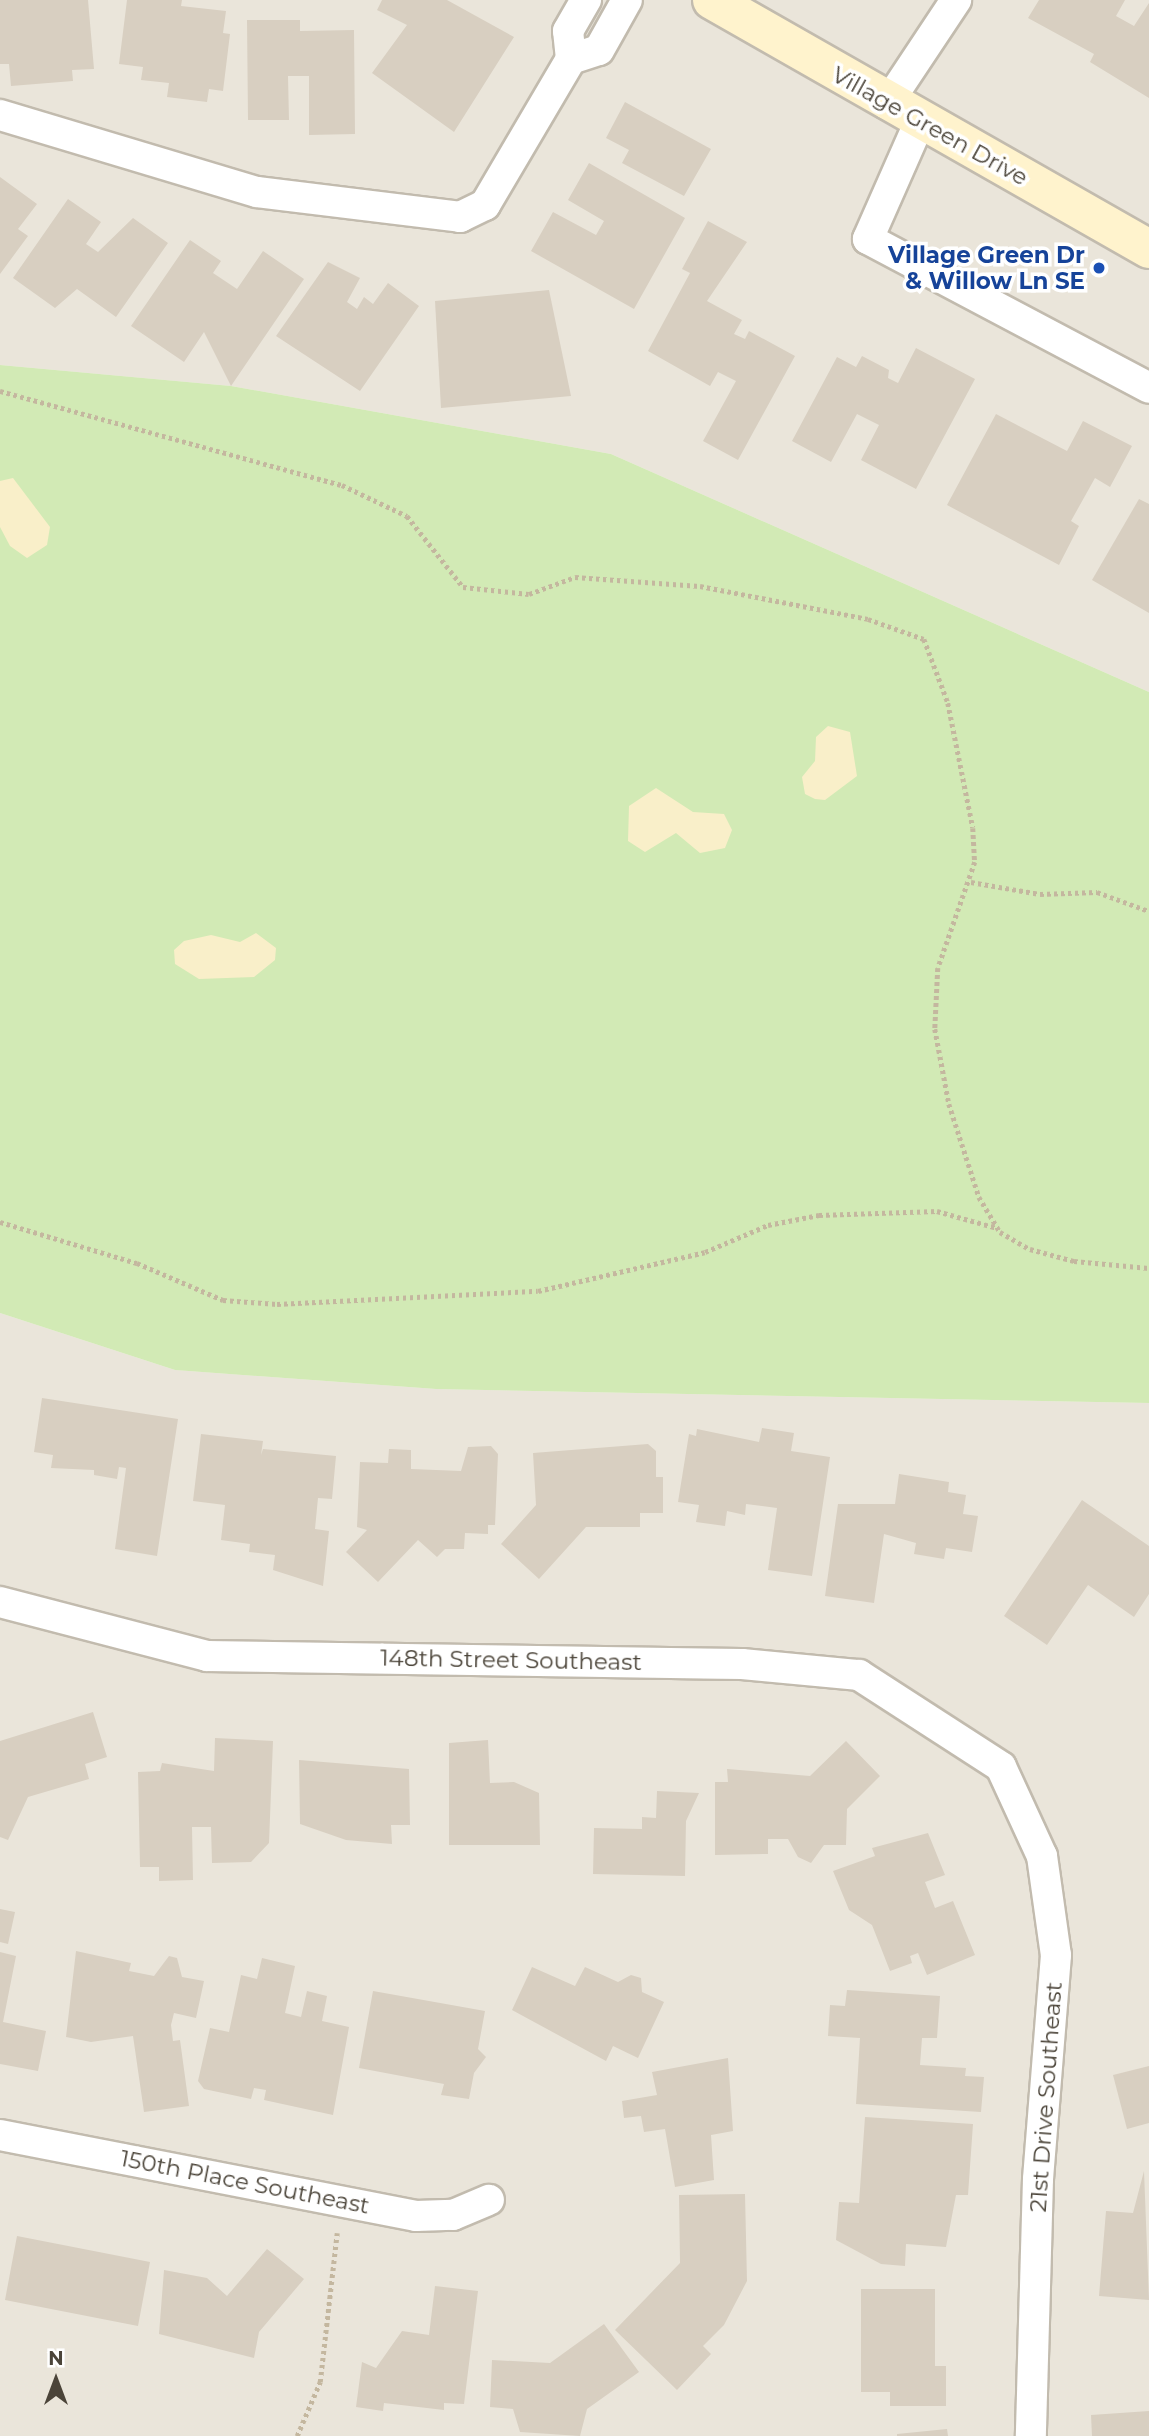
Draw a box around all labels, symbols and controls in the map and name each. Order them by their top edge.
street label: Village Green Drive [827,61,1033,191]
place label: Village Green Dr & Willow Ln SE [888,241,1085,295]
marker: Village Green Dr & Willow Ln SE [1091,260,1107,276]
street label: 148th Street Southeast [380,1644,642,1676]
street label: 21st Drive Southeast [1024,1981,1068,2213]
street label: 150th Place Southeast [118,2144,372,2220]
north arrow [21,2345,91,2415]
text: N [48,2347,64,2370]

